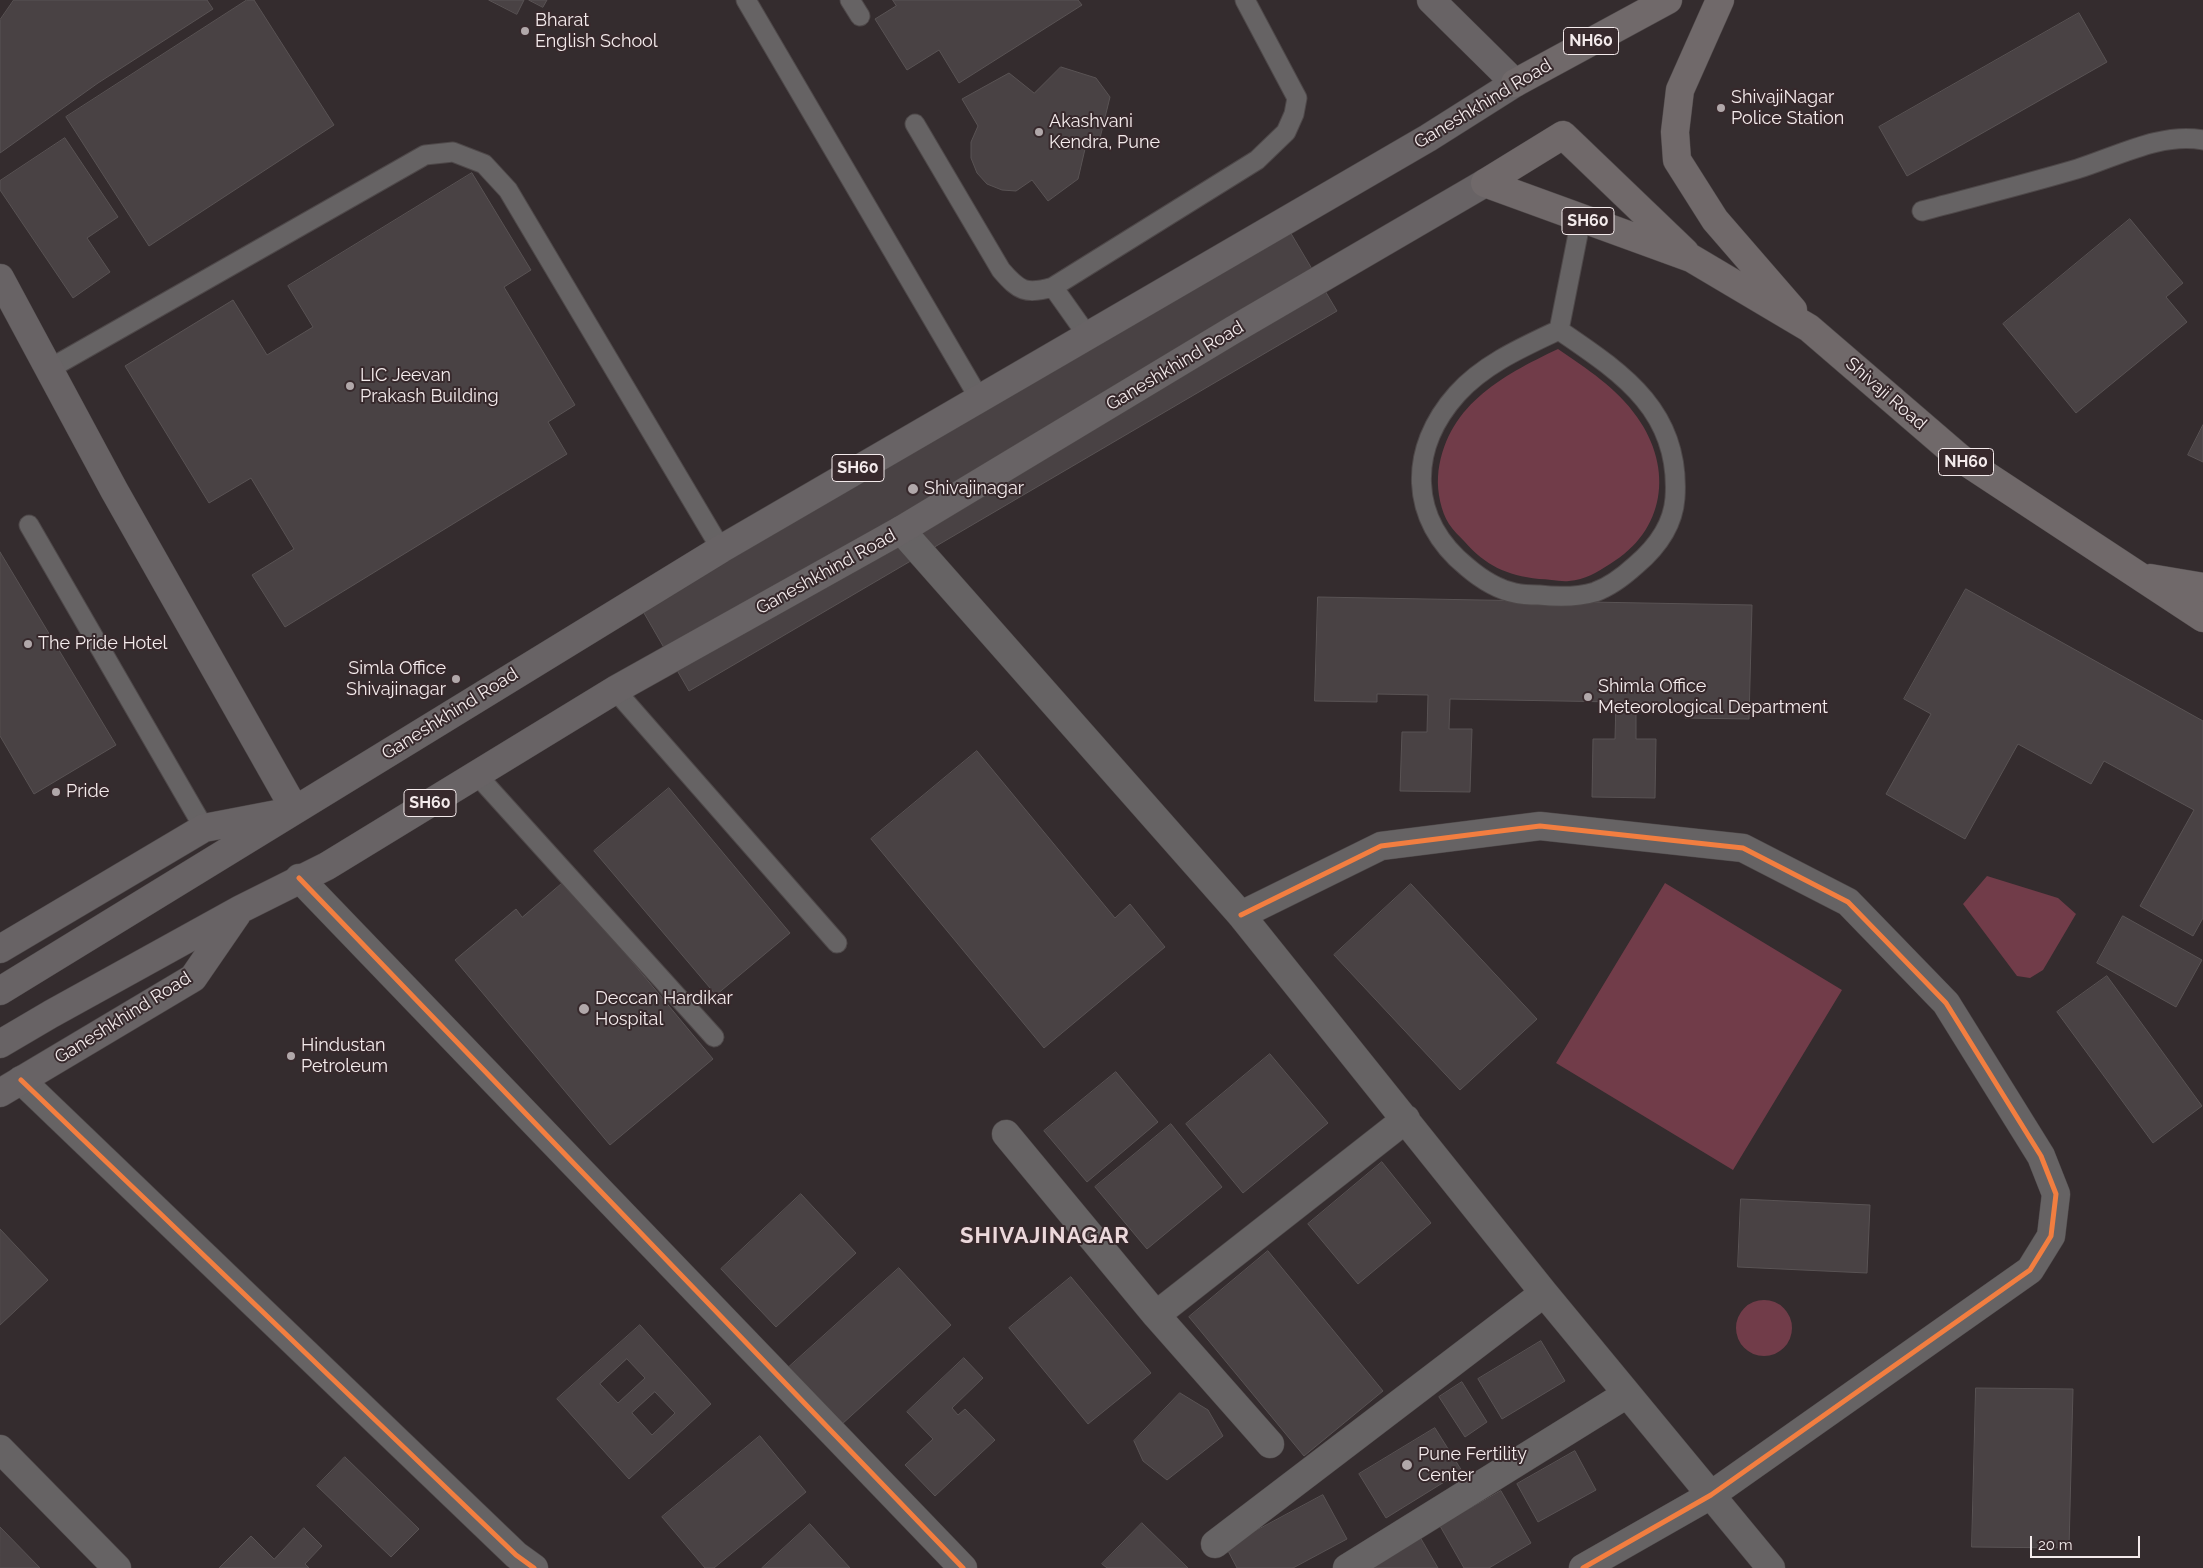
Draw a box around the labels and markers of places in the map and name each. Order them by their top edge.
place label: Bharat English School [535,10,658,52]
marker: Bharat English School [519,25,531,37]
place label: ShivajiNagar Police Station [1731,87,1844,130]
marker: ShivajiNagar Police Station [1715,102,1727,114]
place label: Akashvani Kendra, Pune [1049,111,1160,154]
marker: Akashvani Kendra, Pune [1033,126,1045,138]
place label: LIC Jeevan Prakash Building [360,365,499,408]
marker: LIC Jeevan Prakash Building [344,380,356,392]
place label: Shivajinagar [924,478,1024,500]
marker: Shivajinagar [906,482,920,496]
place label: The Pride Hotel [38,633,167,655]
marker: The Pride Hotel [22,638,34,650]
place label: Simla Office Shivajinagar [346,658,446,701]
marker: Simla Office Shivajinagar [450,673,462,685]
place label: Shimla Office Meteorological Department [1598,676,1828,719]
marker: Shimla Office Meteorological Department [1582,691,1594,703]
place label: Pride [66,781,109,803]
marker: Pride [50,786,62,798]
place label: Deccan Hardikar Hospital [595,988,733,1030]
marker: Deccan Hardikar Hospital [577,1002,591,1016]
place label: Hindustan Petroleum [301,1035,388,1078]
marker: Hindustan Petroleum [285,1050,297,1062]
place label: Pune Fertility Center [1418,1444,1527,1486]
marker: Pune Fertility Center [1400,1458,1414,1472]

